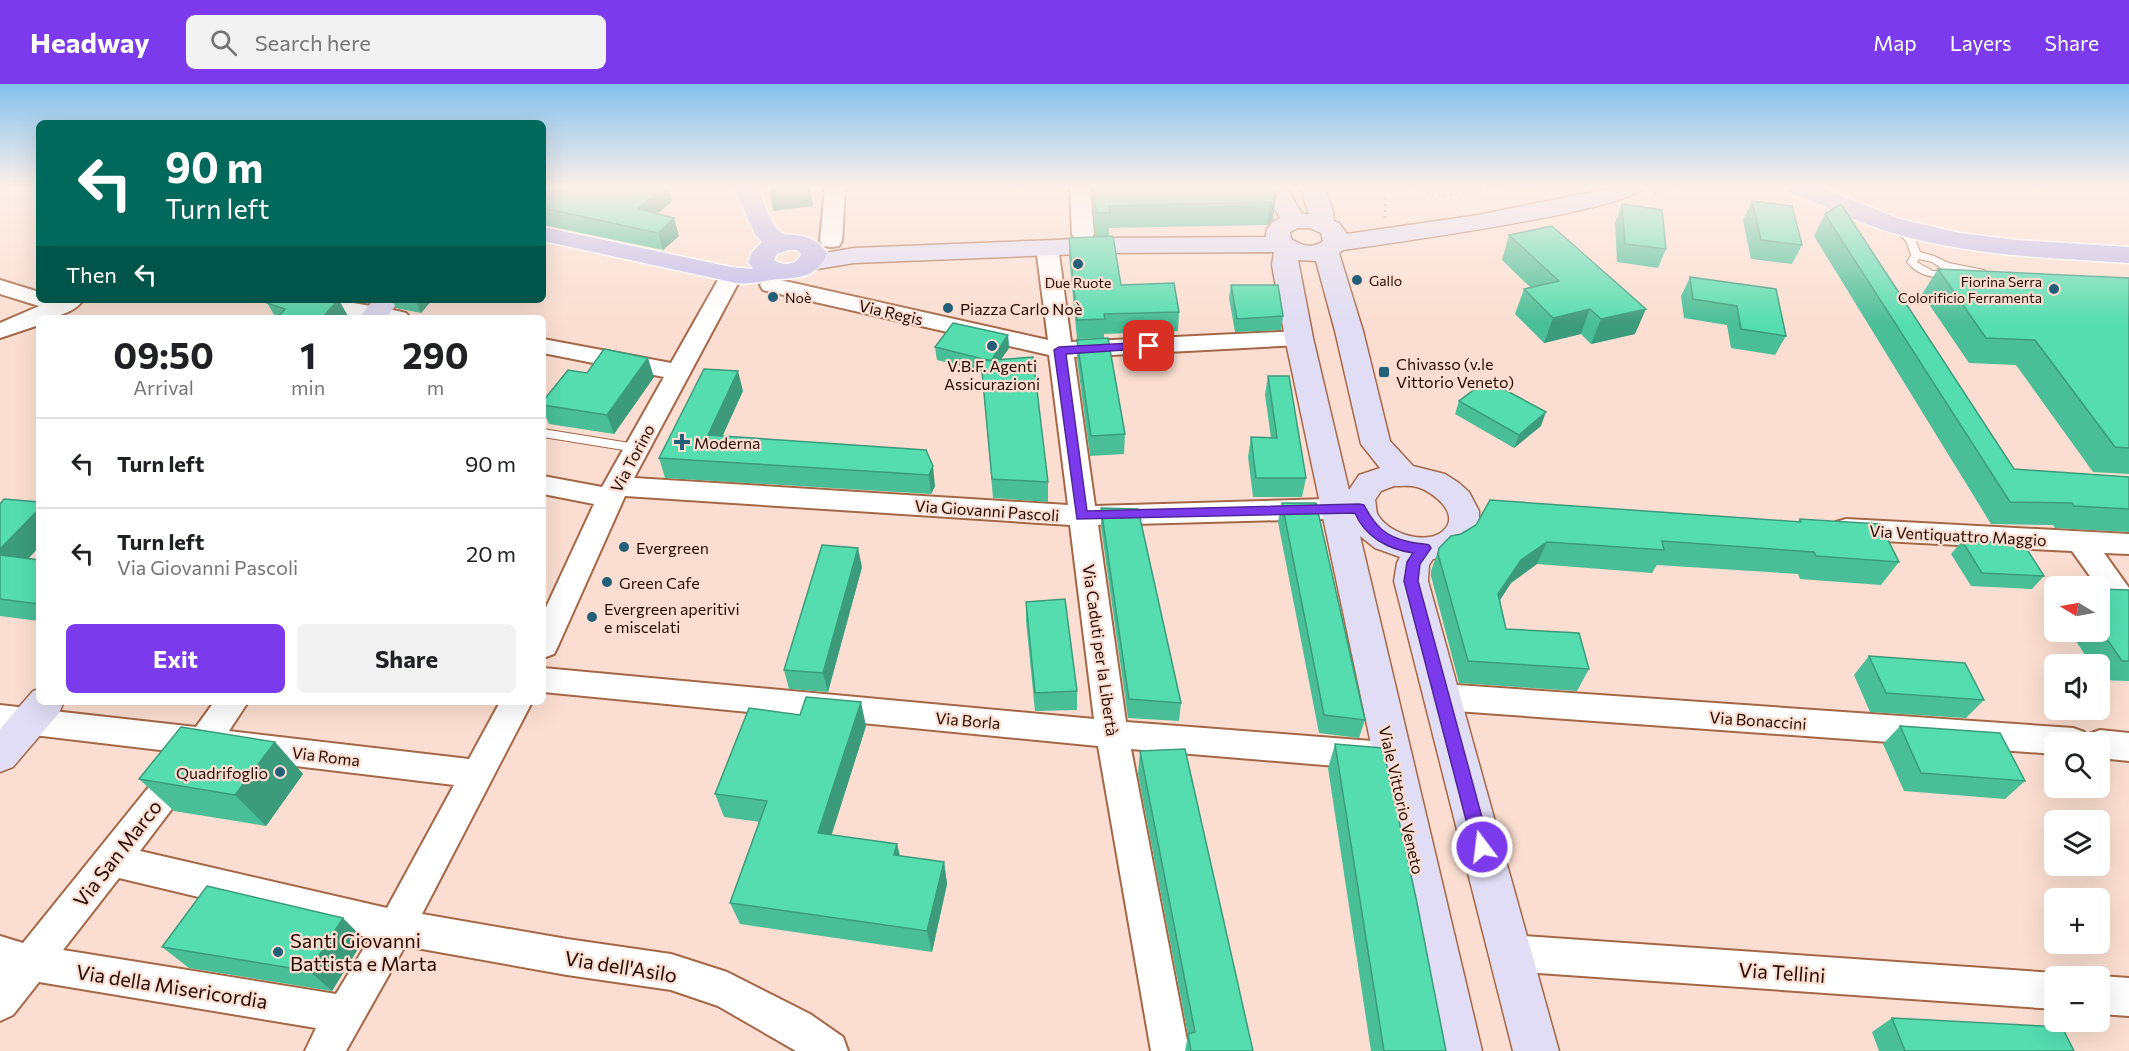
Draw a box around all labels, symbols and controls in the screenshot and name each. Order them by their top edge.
search box [186,15,606,69]
text: Headway [30,25,150,59]
icon: search [207,26,240,59]
text: Search here [255,29,371,56]
text: Map [1873,30,1917,55]
text: Layers [1950,30,2012,55]
text: Share [2045,30,2099,55]
text: 90 m [165,140,264,192]
icon: left [66,144,144,222]
text: Turn left [165,192,269,225]
marker: Due Ruote [1071,257,1085,271]
icon: left [129,258,162,291]
text: Then [66,261,117,288]
place label: Gallo [1369,272,1402,289]
marker: Gallo [1350,273,1364,287]
place label: Fiorina Serra Colorificio Ferramenta [1898,273,2042,306]
place label: Due Ruote [1045,274,1111,291]
marker: Fiorina Serra Colorificio Ferramenta [2047,282,2061,296]
place label: Noè [785,289,811,306]
marker: Noè [766,290,780,304]
street label: Via Regis [857,295,925,329]
place label: Piazza Carlo Noè [960,299,1082,318]
marker: Piazza Carlo Noè [941,301,955,315]
pin [1123,320,1174,371]
icon: arrive [1132,329,1165,362]
text: 09:50 [113,332,214,376]
text: 1 [300,332,316,376]
text: 290 [402,332,469,376]
marker: V.B.F. Agenti Assicurazioni [985,339,999,353]
place label: Chivasso (v.le Vittorio Veneto) [1396,354,1514,391]
place label: V.B.F. Agenti Assicurazioni [944,356,1040,393]
marker: Chivasso (v.le Vittorio Veneto) [1377,365,1391,379]
text: Arrival [133,375,194,399]
text: min [291,375,325,399]
text: m [427,375,444,399]
street label: Via Torino [606,421,658,495]
place label: Moderna [694,433,760,452]
marker: Moderna [675,435,689,449]
icon: left [66,447,99,480]
text: Turn left [117,450,204,477]
text: 90 m [465,450,516,477]
street label: Via Giovanni Pascoli [914,495,1060,525]
street label: Via Ventiquattro Maggio [1869,521,2047,549]
text: Turn left [117,528,204,555]
icon: left [66,537,99,570]
place label: Evergreen [636,538,709,557]
text: 20 m [466,540,516,567]
marker: Evergreen [617,540,631,554]
text: Via Giovanni Pascoli [117,555,298,579]
street label: Via Caduti per la Libertà [1080,563,1122,737]
place label: Green Cafe [619,573,700,592]
marker: Green Cafe [600,575,614,589]
north arrow [2044,576,2110,642]
map controls [2044,576,2110,1032]
place label: Evergreen aperitivi e miscelati [604,599,740,636]
marker: Evergreen aperitivi e miscelati [585,610,599,624]
button: Exit [66,624,285,693]
button: Share [297,624,516,693]
button: sound [2044,654,2110,720]
street label: Via Bonaccini [1709,707,1807,733]
street label: Via Borla [935,708,1001,732]
street label: Viale Vittorio Veneto [1376,724,1428,876]
button: search [2044,732,2110,798]
street label: Via Roma [291,742,361,770]
place label: Quadrifoglio [176,763,268,782]
marker: Quadrifoglio [273,765,287,779]
street label: Via San Marco [68,795,166,911]
button: layers [2044,810,2110,876]
position arrow [1450,815,1514,879]
button: + [2044,888,2110,954]
place label: Santi Giovanni Battista e Marta [290,928,437,975]
marker: Santi Giovanni Battista e Marta [271,945,285,959]
street label: Via dell'Asilo [563,945,679,987]
street label: Via Tellini [1738,957,1826,987]
street label: Via della Misericordia [75,959,269,1013]
button: − [2044,966,2110,1032]

